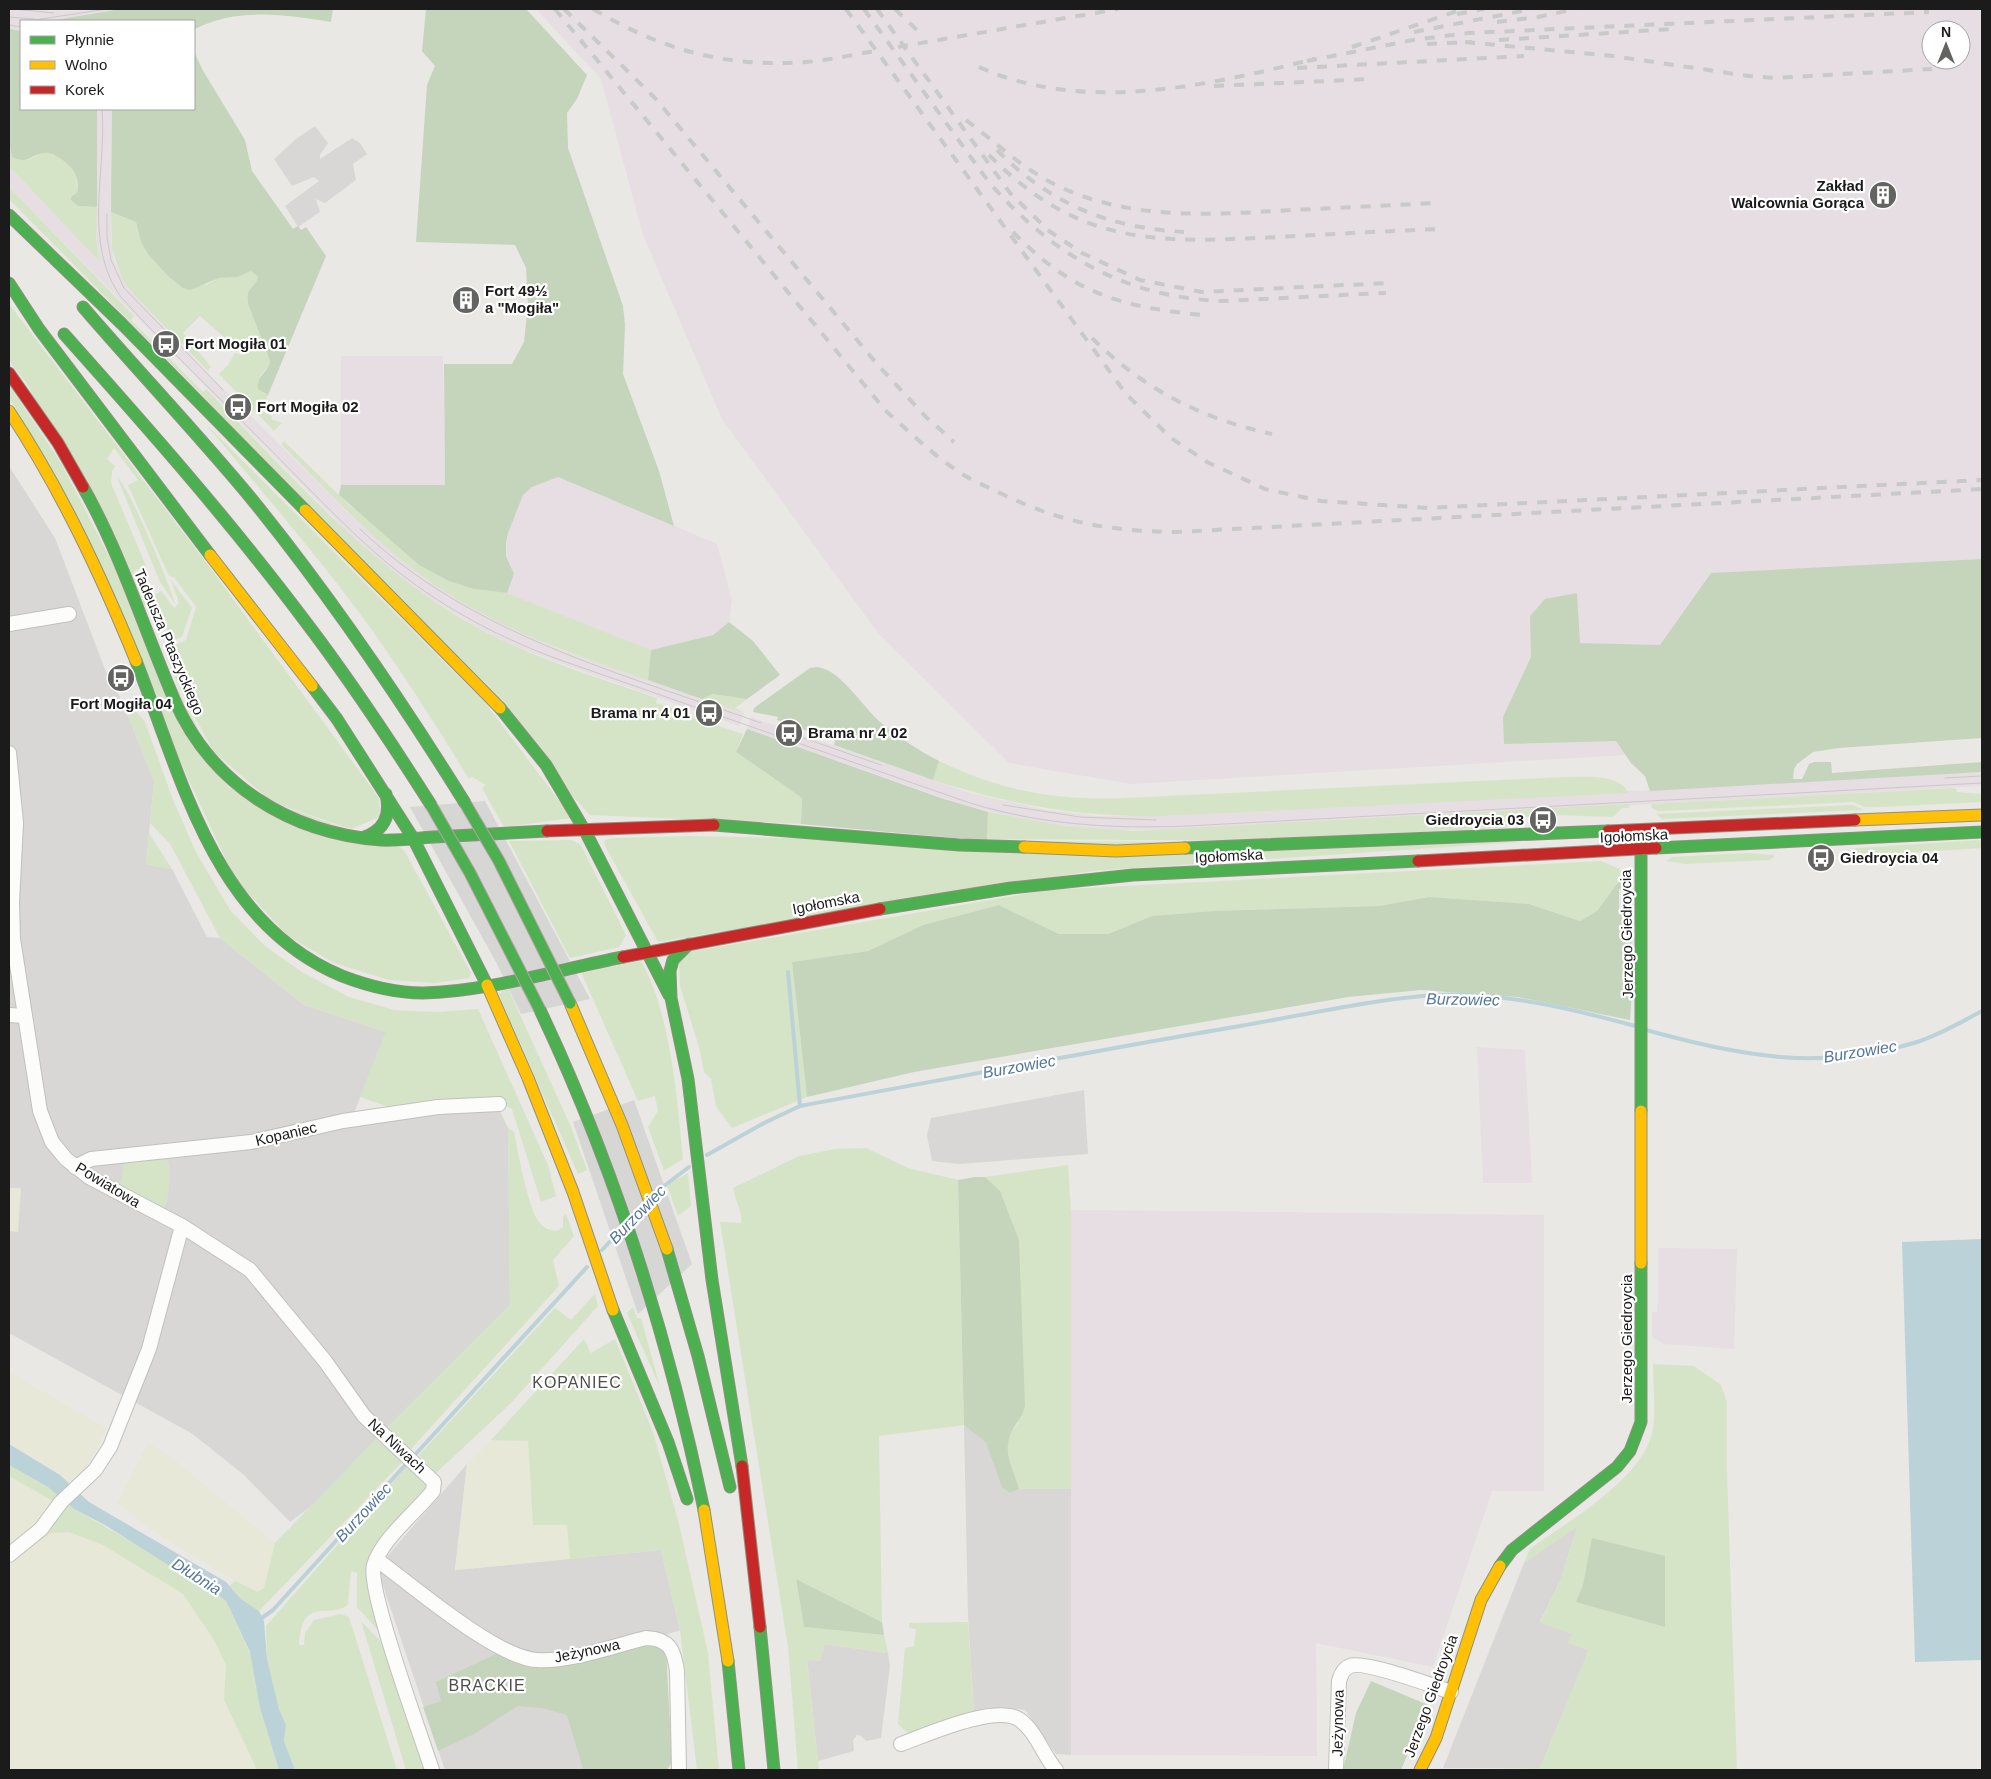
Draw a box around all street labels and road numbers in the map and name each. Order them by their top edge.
street label: Tadeusza Ptaszyckiego [131,566,208,717]
street label: Igołomska [1599,825,1669,846]
street label: Igołomska [1194,845,1264,866]
street label: Jerzego Giedroycia [1617,869,1636,999]
street label: Igołomska [791,888,862,917]
street label: Kopaniec [253,1118,319,1149]
street label: Powiatowa [73,1159,144,1211]
street label: Jerzego Giedroycia [1618,1274,1635,1404]
street label: Na Niwach [365,1415,430,1477]
street label: Jerzego Giedroycia [1400,1632,1461,1759]
street label: Jeżynowa [553,1635,622,1666]
street label: Jeżynowa [1328,1689,1347,1756]

